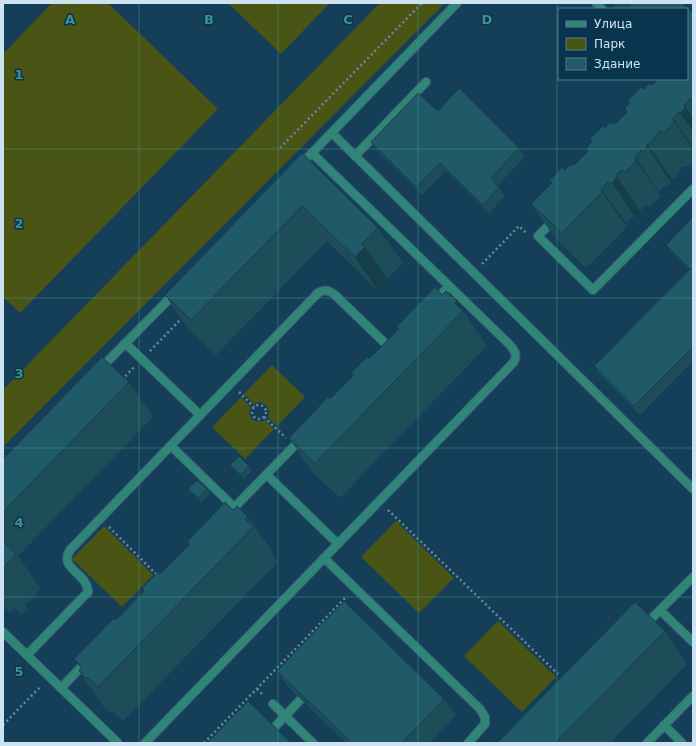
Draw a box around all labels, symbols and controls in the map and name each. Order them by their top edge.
legend [558,8,688,80]
text: A [65,12,75,27]
text: B [204,12,214,27]
text: C [343,12,353,27]
text: D [482,12,493,27]
text: Улица [594,17,632,31]
text: Парк [594,37,625,51]
text: Здание [594,57,640,71]
text: 1 [14,67,24,82]
text: 2 [14,216,24,231]
text: 3 [14,366,24,381]
text: 4 [14,515,24,530]
text: 5 [14,664,24,679]

